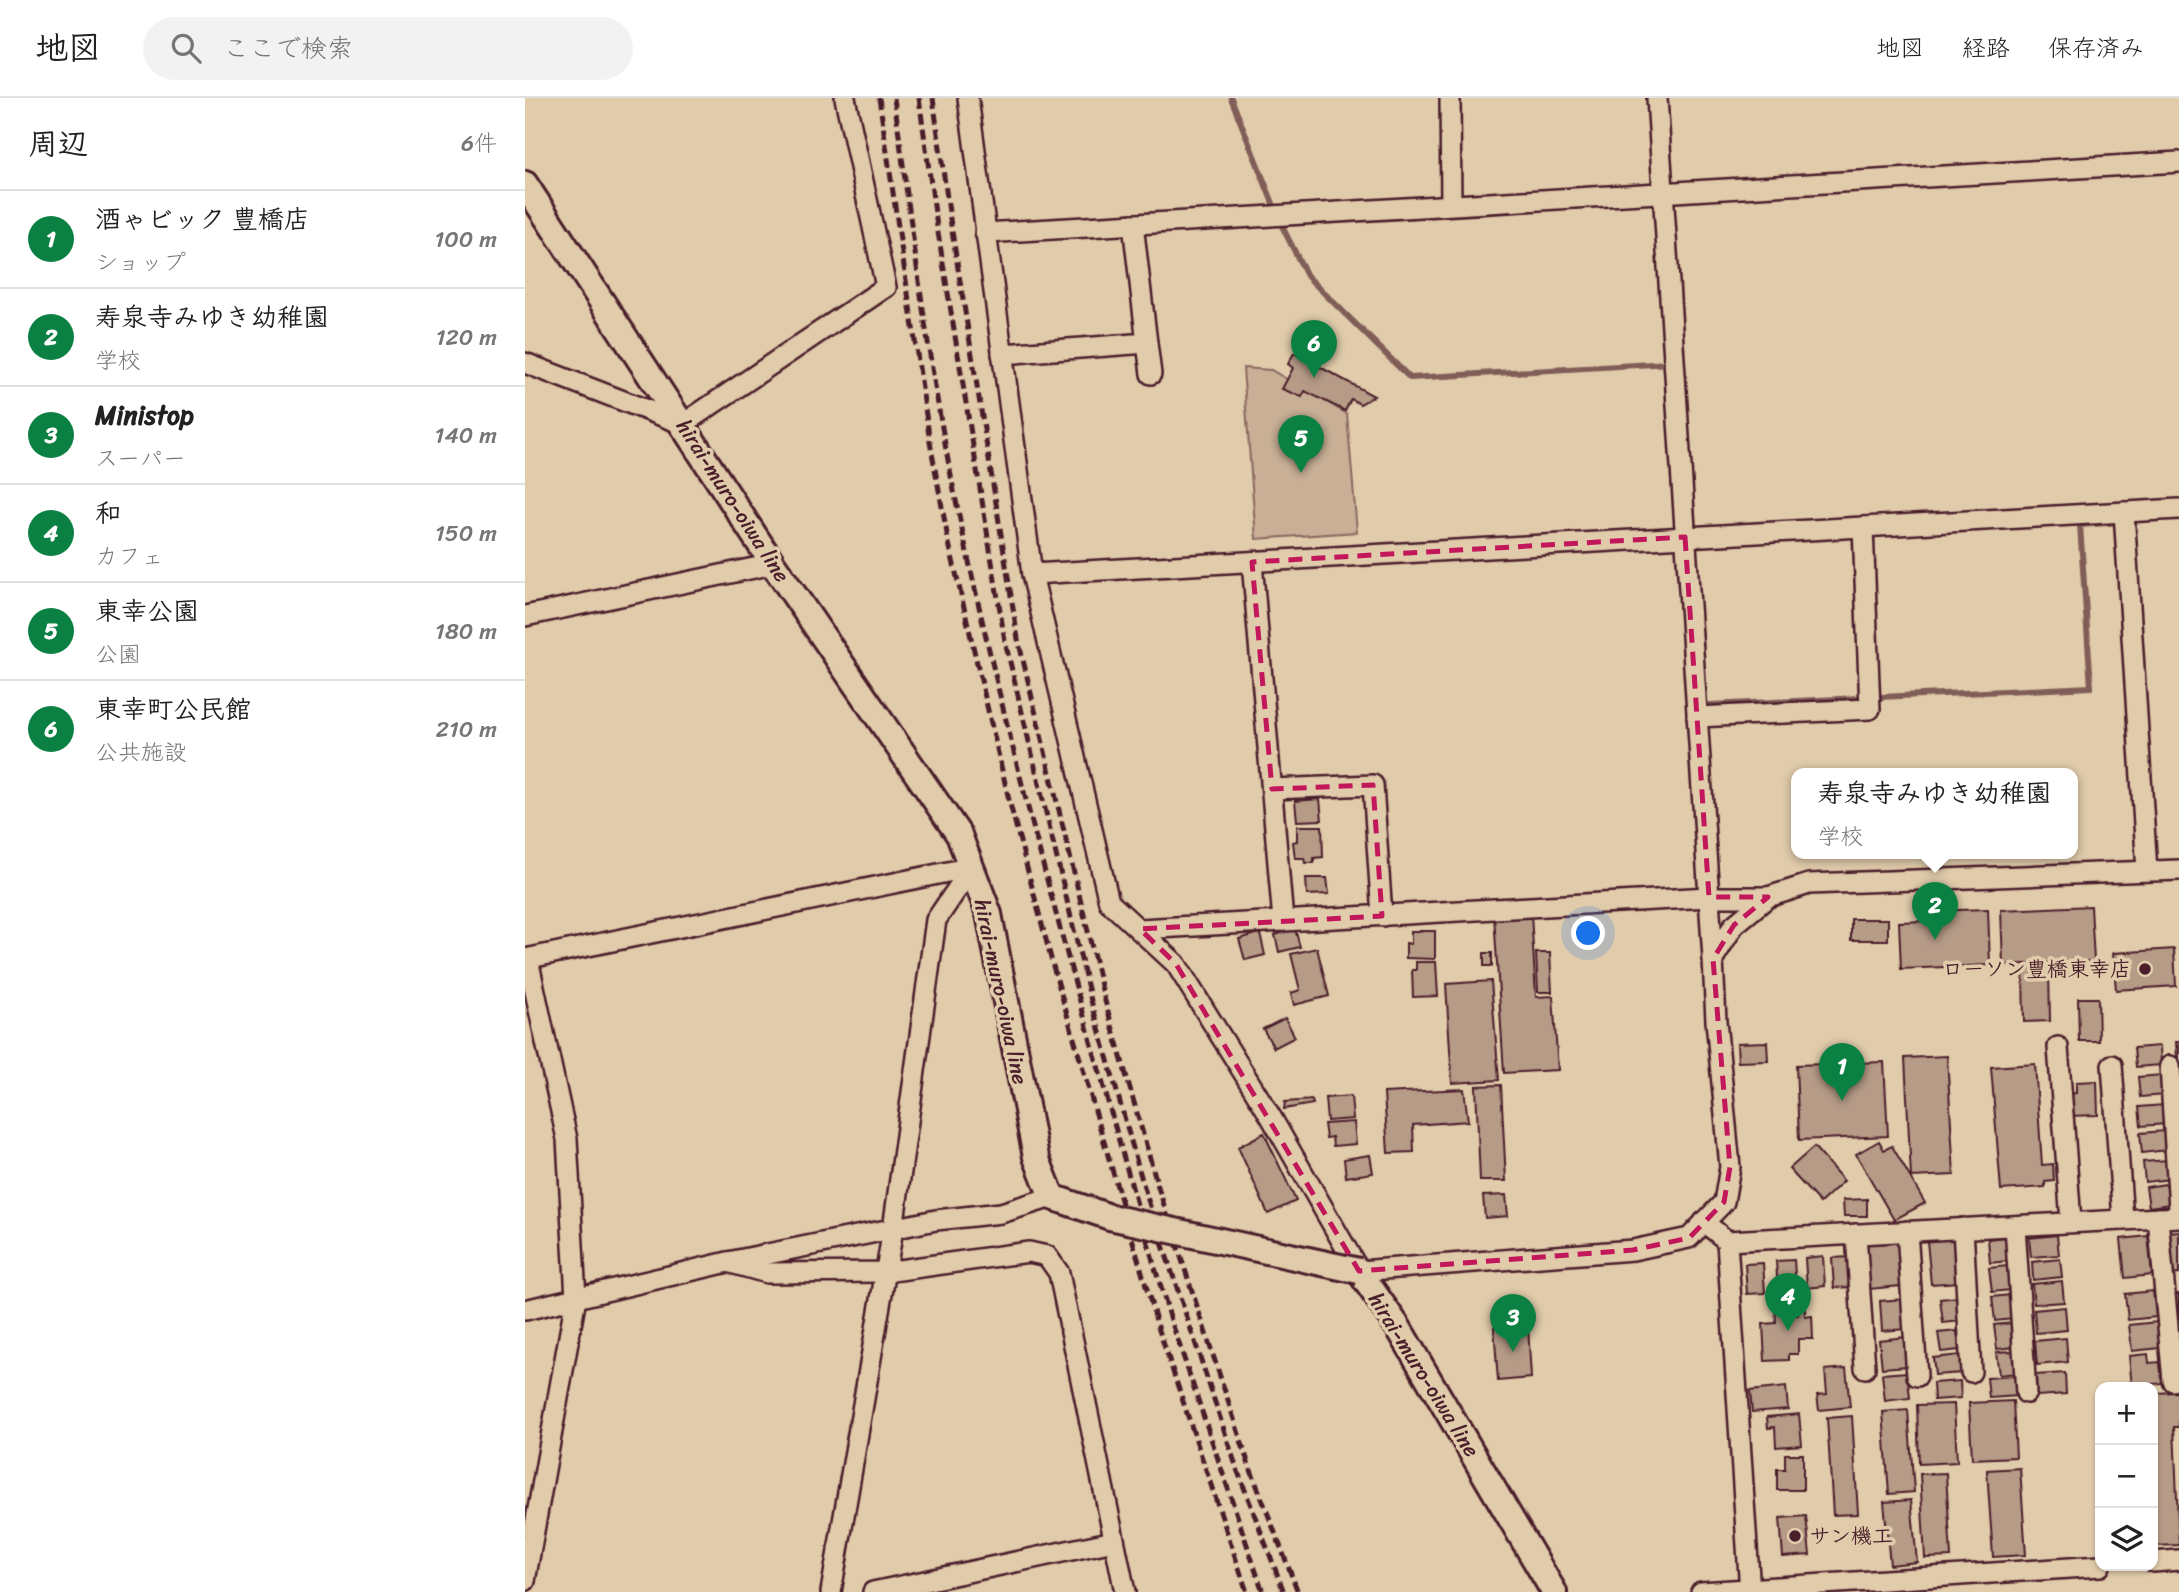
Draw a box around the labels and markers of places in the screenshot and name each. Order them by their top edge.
pin: 6 [1291,320,1337,378]
pin: 5 [1278,415,1324,473]
pin: 2 [1912,882,1958,940]
place label: ローソン豊橋東幸店 [1942,950,2131,988]
marker: ローソン豊橋東幸店 [2137,961,2153,977]
pin: 1 [1819,1043,1865,1101]
pin: 4 [1765,1273,1811,1331]
pin: 3 [1490,1294,1536,1352]
place label: サン機工 [1809,1517,1893,1555]
marker: サン機工 [1787,1528,1803,1544]

